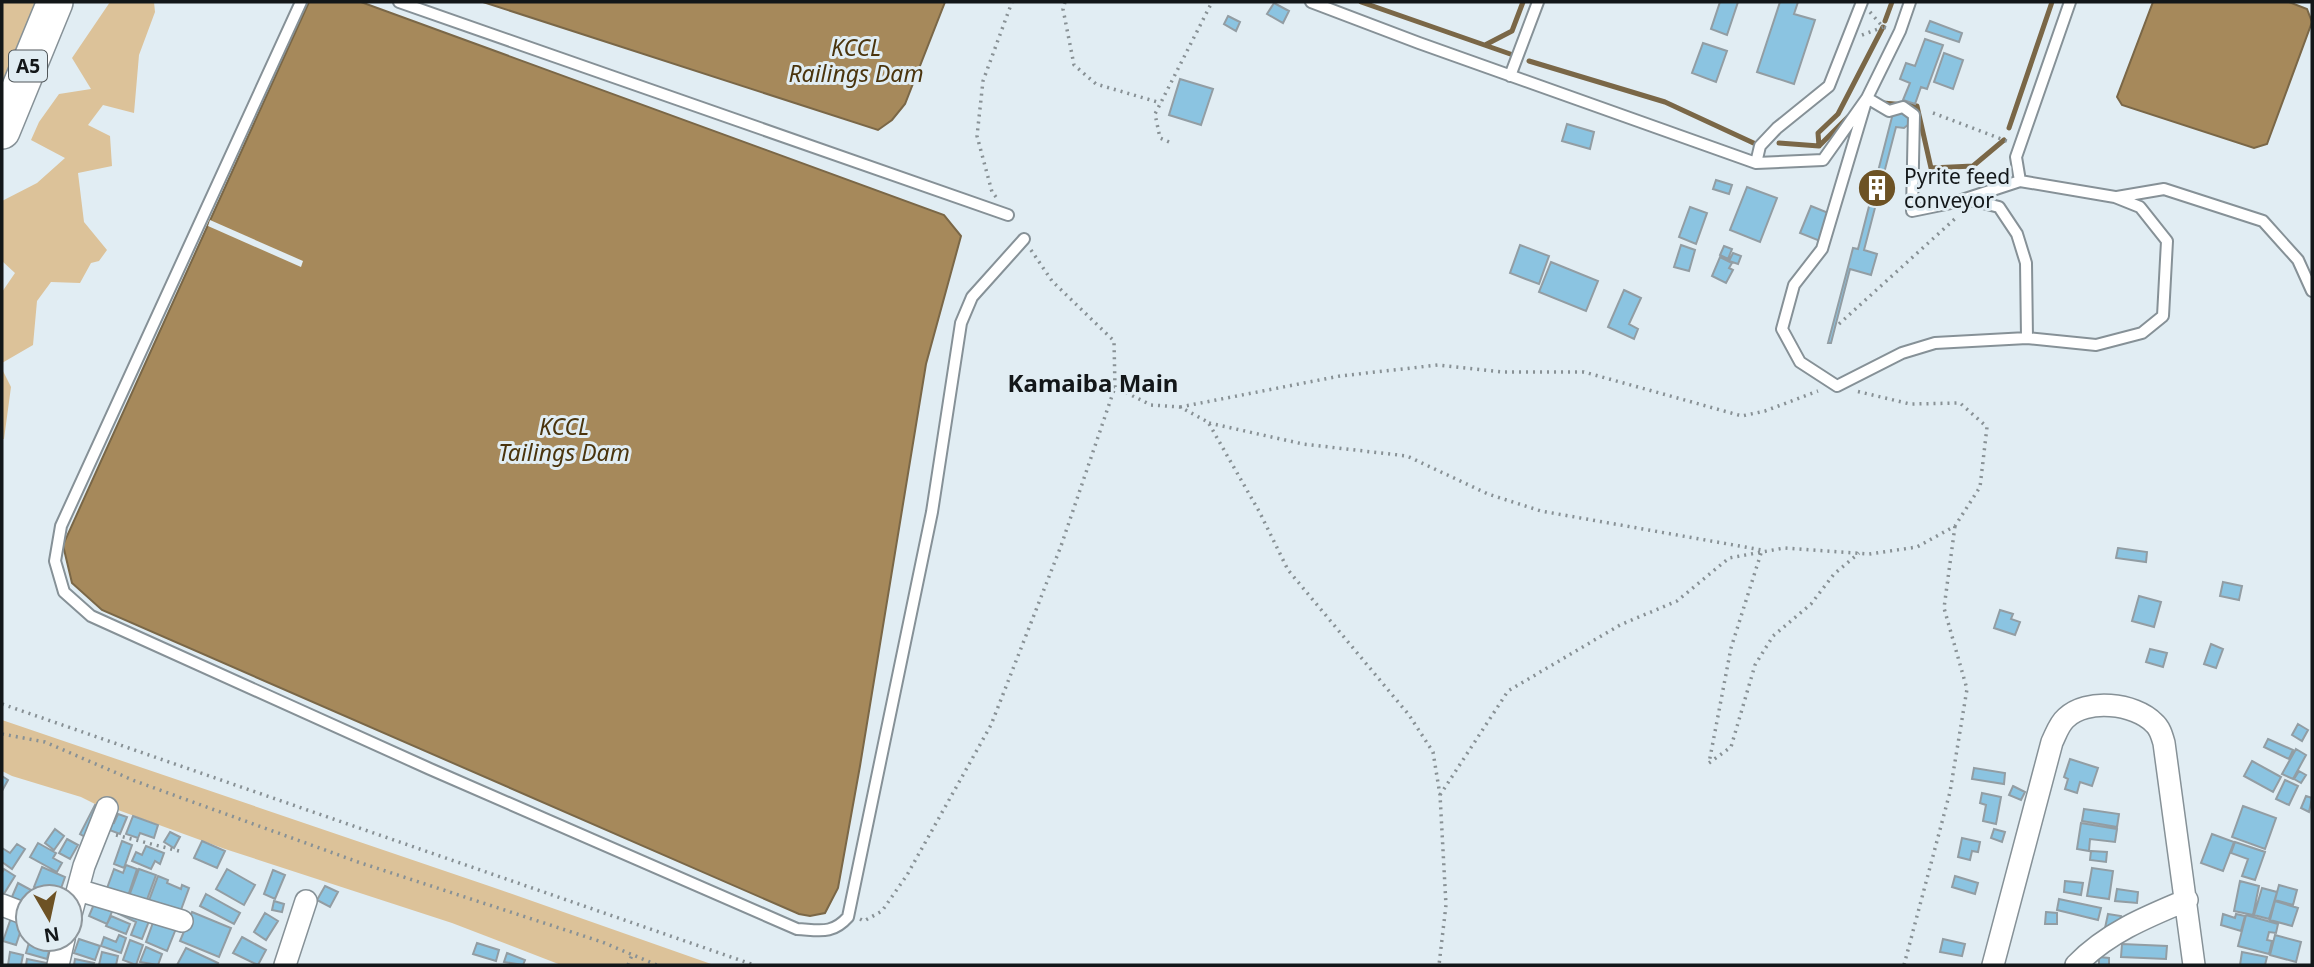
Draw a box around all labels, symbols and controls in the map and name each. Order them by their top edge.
water label: KCCL Railings Dam [788,31,924,89]
road number: A5 [9,50,47,82]
place label: Pyrite feed conveyor [1904,162,2010,214]
building icon: Pyrite feed conveyor [1856,167,1898,209]
district label: Kamaiba Main [1008,366,1178,399]
water label: KCCL Tailings Dam [498,410,630,468]
north arrow [14,883,84,953]
text: N [42,921,61,949]

